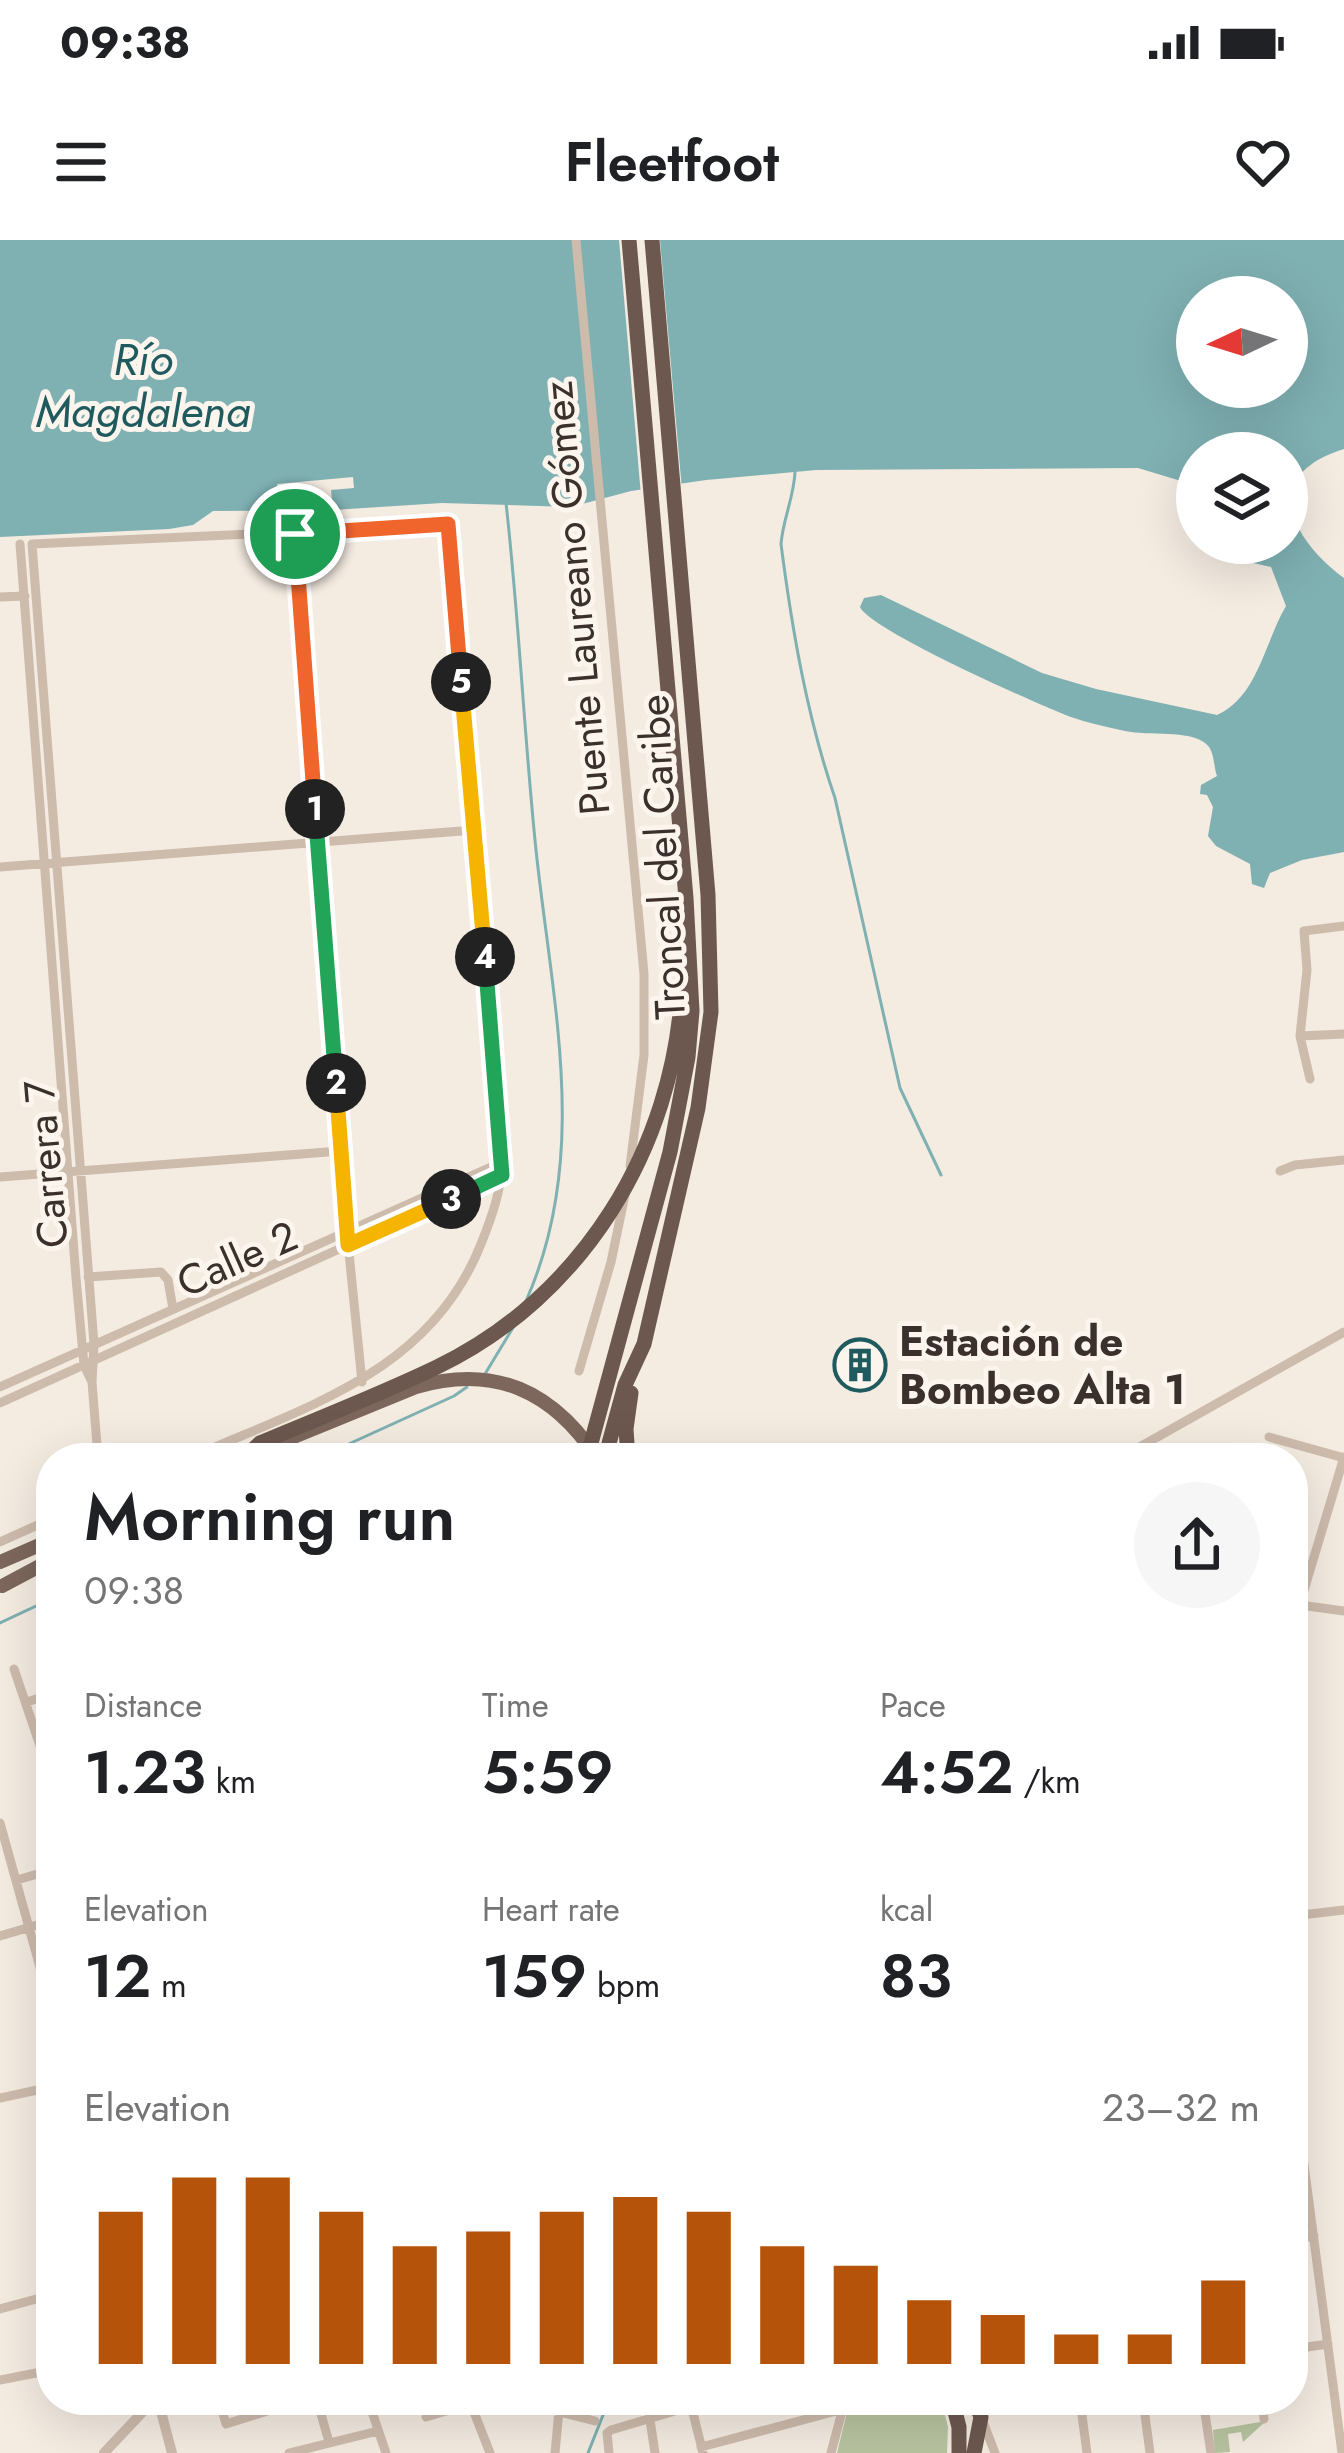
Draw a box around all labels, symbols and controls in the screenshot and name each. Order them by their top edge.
text: 09:38 [60,10,191,75]
text: Fleetfoot [565,123,779,201]
icon: menu [48,129,114,195]
icon: heart [1230,129,1296,195]
north arrow [1176,276,1308,408]
map controls [1176,276,1308,564]
water label: Río Magdalena [35,327,251,444]
street label: Puente Laureano Gómez [527,379,625,817]
button: layers [1176,432,1308,564]
pin [244,483,346,585]
icon: arrive [262,501,328,567]
pin: 5 [431,652,491,712]
text: 5 [450,658,472,705]
street label: Troncal del Caribe [623,693,701,1021]
pin: 1 [285,779,345,839]
text: 1 [307,785,323,832]
pin: 4 [455,927,515,987]
text: 4 [473,933,497,980]
pin: 2 [306,1053,366,1113]
text: 2 [325,1059,347,1106]
street label: Carrera 7 [8,1078,84,1250]
pin: 3 [421,1169,481,1229]
text: 3 [441,1175,461,1222]
street label: Calle 2 [167,1205,307,1313]
place label: Estación de Bombeo Alta 1 [899,1311,1186,1420]
building icon: Estación de Bombeo Alta 1 [832,1337,888,1393]
text: Morning run [84,1469,455,1565]
button: share [1134,1482,1260,1608]
text: 09:38 [84,1562,184,1619]
text: Distance [84,1682,202,1729]
text: Time [482,1682,549,1729]
text: Pace [880,1682,946,1729]
text: 1.23 [84,1729,206,1816]
text: 5:59 [482,1729,614,1816]
text: 4:52 [880,1729,1014,1816]
text: km [206,1758,256,1805]
text: /km [1014,1758,1081,1805]
text: Elevation [84,1886,208,1933]
text: Heart rate [482,1886,620,1933]
text: kcal [880,1886,933,1933]
text: 12 [84,1933,151,2020]
text: 159 [482,1933,587,2020]
text: 83 [880,1933,952,2020]
text: m [151,1962,187,2009]
text: bpm [587,1962,660,2009]
text: Elevation [84,2079,231,2136]
text: 23–32 m [1102,2079,1260,2136]

